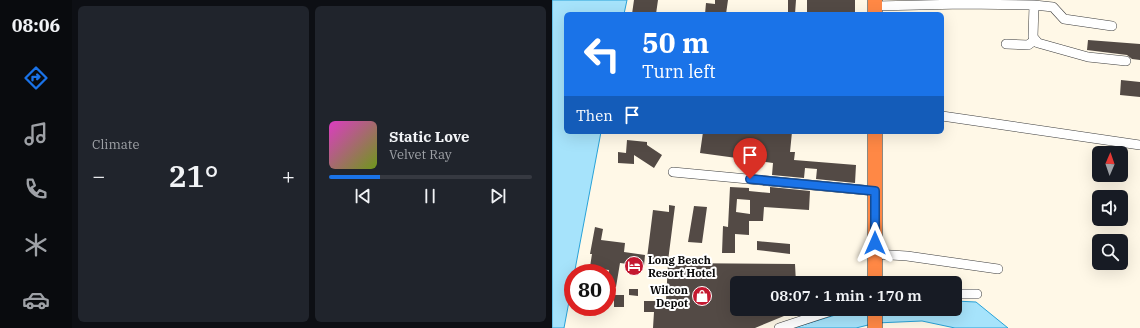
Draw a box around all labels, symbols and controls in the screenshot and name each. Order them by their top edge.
text: 08:06 [12,14,60,37]
text: 50 m [642,24,709,61]
icon: left [576,28,628,80]
text: Turn left [642,60,716,83]
icon: directions [22,64,50,92]
icon: arrive [621,104,643,126]
text: Then [576,106,613,125]
icon: music [22,120,50,148]
text: Static Love [389,127,469,146]
text: Climate [92,136,139,153]
pin [733,138,767,179]
icon: arrive [739,144,761,166]
text: Velvet Ray [389,146,452,163]
north arrow [1092,146,1128,182]
map controls [1092,146,1128,270]
text: 21° [168,156,219,195]
text: − [92,161,105,190]
text: + [282,161,295,190]
icon: phone [22,175,50,203]
icon: previous [352,185,374,207]
icon: pause [419,185,441,207]
icon: next [487,185,509,207]
button: sound [1092,190,1128,226]
position arrow [854,222,896,264]
icon: climate [22,231,50,259]
button: search [1092,234,1128,270]
place label: Long Beach Resort Hotel [648,253,716,280]
hotel icon: Long Beach Resort Hotel [623,255,645,277]
speed limit sign: 80 [564,264,616,316]
place label: Wilcon Depot [650,283,688,310]
shop icon: Wilcon Depot [691,285,713,307]
icon: car [22,286,50,314]
text: 08:07 · 1 min · 170 m [770,286,922,305]

